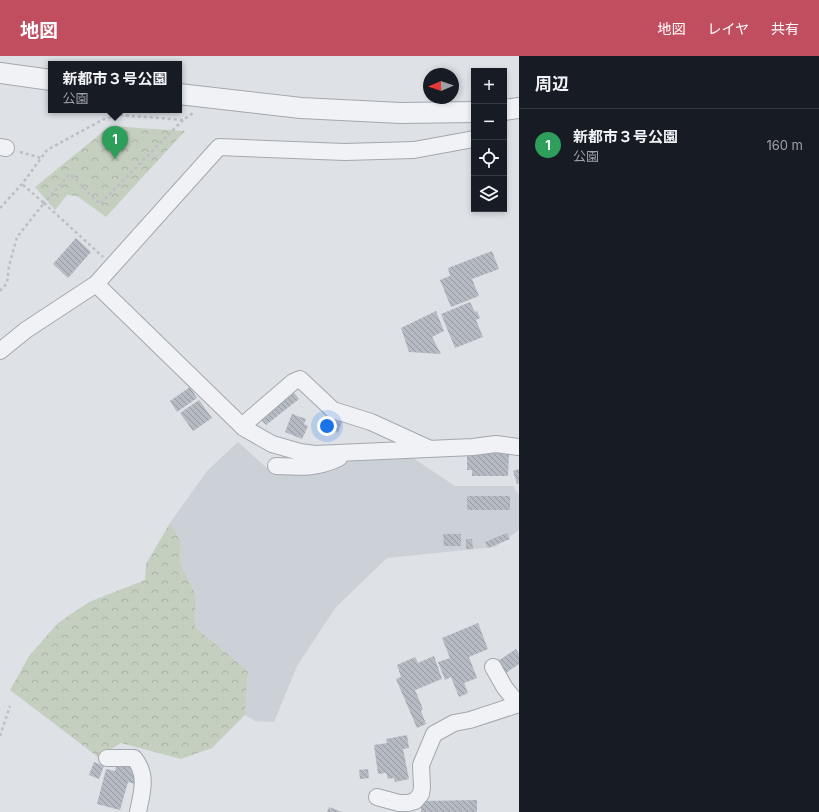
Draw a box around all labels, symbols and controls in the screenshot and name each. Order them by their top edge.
text: 地図 [20,19,58,42]
text: 地図 [657,20,685,37]
text: レイヤ [707,20,749,37]
text: 共有 [771,20,799,37]
popup [48,61,182,113]
north arrow [423,68,459,104]
map controls [471,68,507,212]
button: + [471,68,507,104]
text: 新都市３号公園 [62,69,168,88]
text: 周辺 [535,74,569,94]
text: 公園 [62,90,89,106]
button: − [471,104,507,140]
pin: 1 [102,126,128,159]
text: 新都市３号公園 [573,127,678,146]
text: 1 [545,137,551,153]
text: 160 m [766,137,803,153]
button: locate [471,140,507,176]
text: 公園 [573,148,599,164]
button: layers [471,176,507,212]
your location [317,416,337,436]

